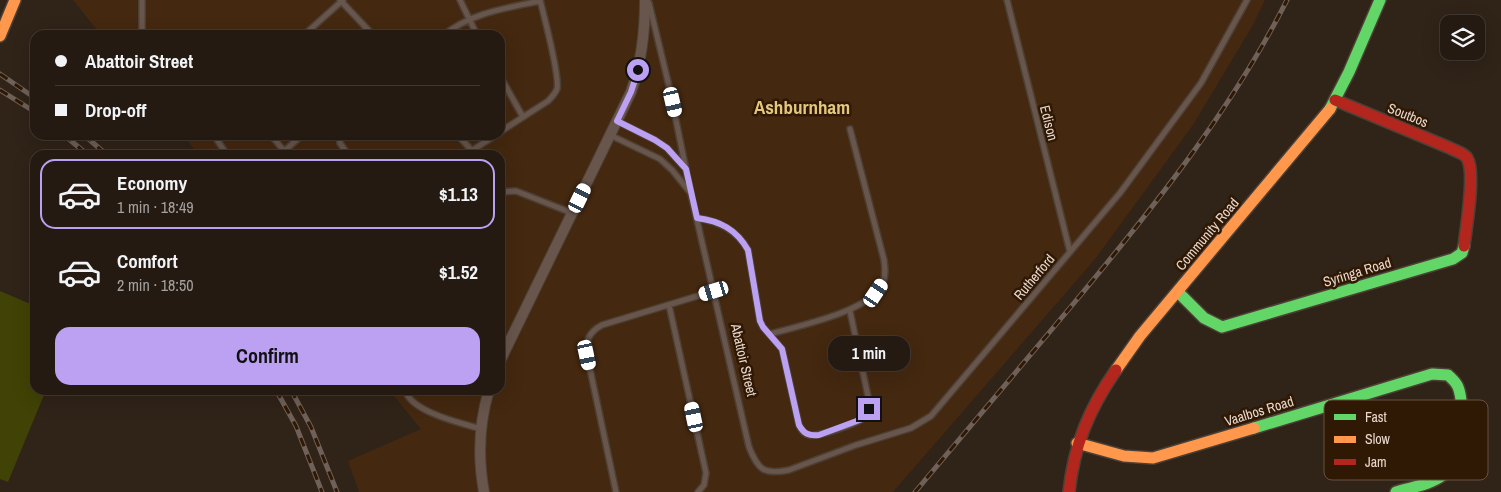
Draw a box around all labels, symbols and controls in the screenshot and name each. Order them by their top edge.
map controls [1440,15,1485,60]
button: layers [1440,15,1485,60]
text: Abattoir Street [85,48,193,74]
route start [627,59,649,81]
car [662,86,683,118]
district label: Ashburnham [754,94,850,120]
text: Drop-off [85,97,146,123]
street label: Soutbos [1385,99,1431,131]
street label: Edison [1036,103,1062,143]
text: Economy [117,170,187,196]
icon: car [57,172,102,217]
text: $1.13 [439,181,478,207]
car [566,181,593,215]
street label: Community Road [1171,194,1243,274]
text: 1 min · 18:49 [117,196,194,218]
text: Comfort [117,248,178,274]
icon: car [57,250,102,295]
street label: Rutherford [1010,250,1058,304]
street label: Syringa Road [1321,253,1393,291]
text: $1.52 [439,259,478,285]
text: 2 min · 18:50 [117,274,194,296]
car [861,276,890,310]
car [697,279,730,303]
street label: Abattoir Street [727,321,761,398]
button: Confirm [55,327,480,385]
callout: 1 min [828,336,910,372]
car [576,339,597,371]
text: 1 min [852,342,886,364]
street label: Vaalbos Road [1222,392,1296,430]
route end [858,398,880,420]
legend [1324,400,1488,480]
car [683,401,704,433]
text: Fast [1365,408,1387,426]
text: Slow [1365,430,1391,448]
text: Jam [1365,453,1387,471]

